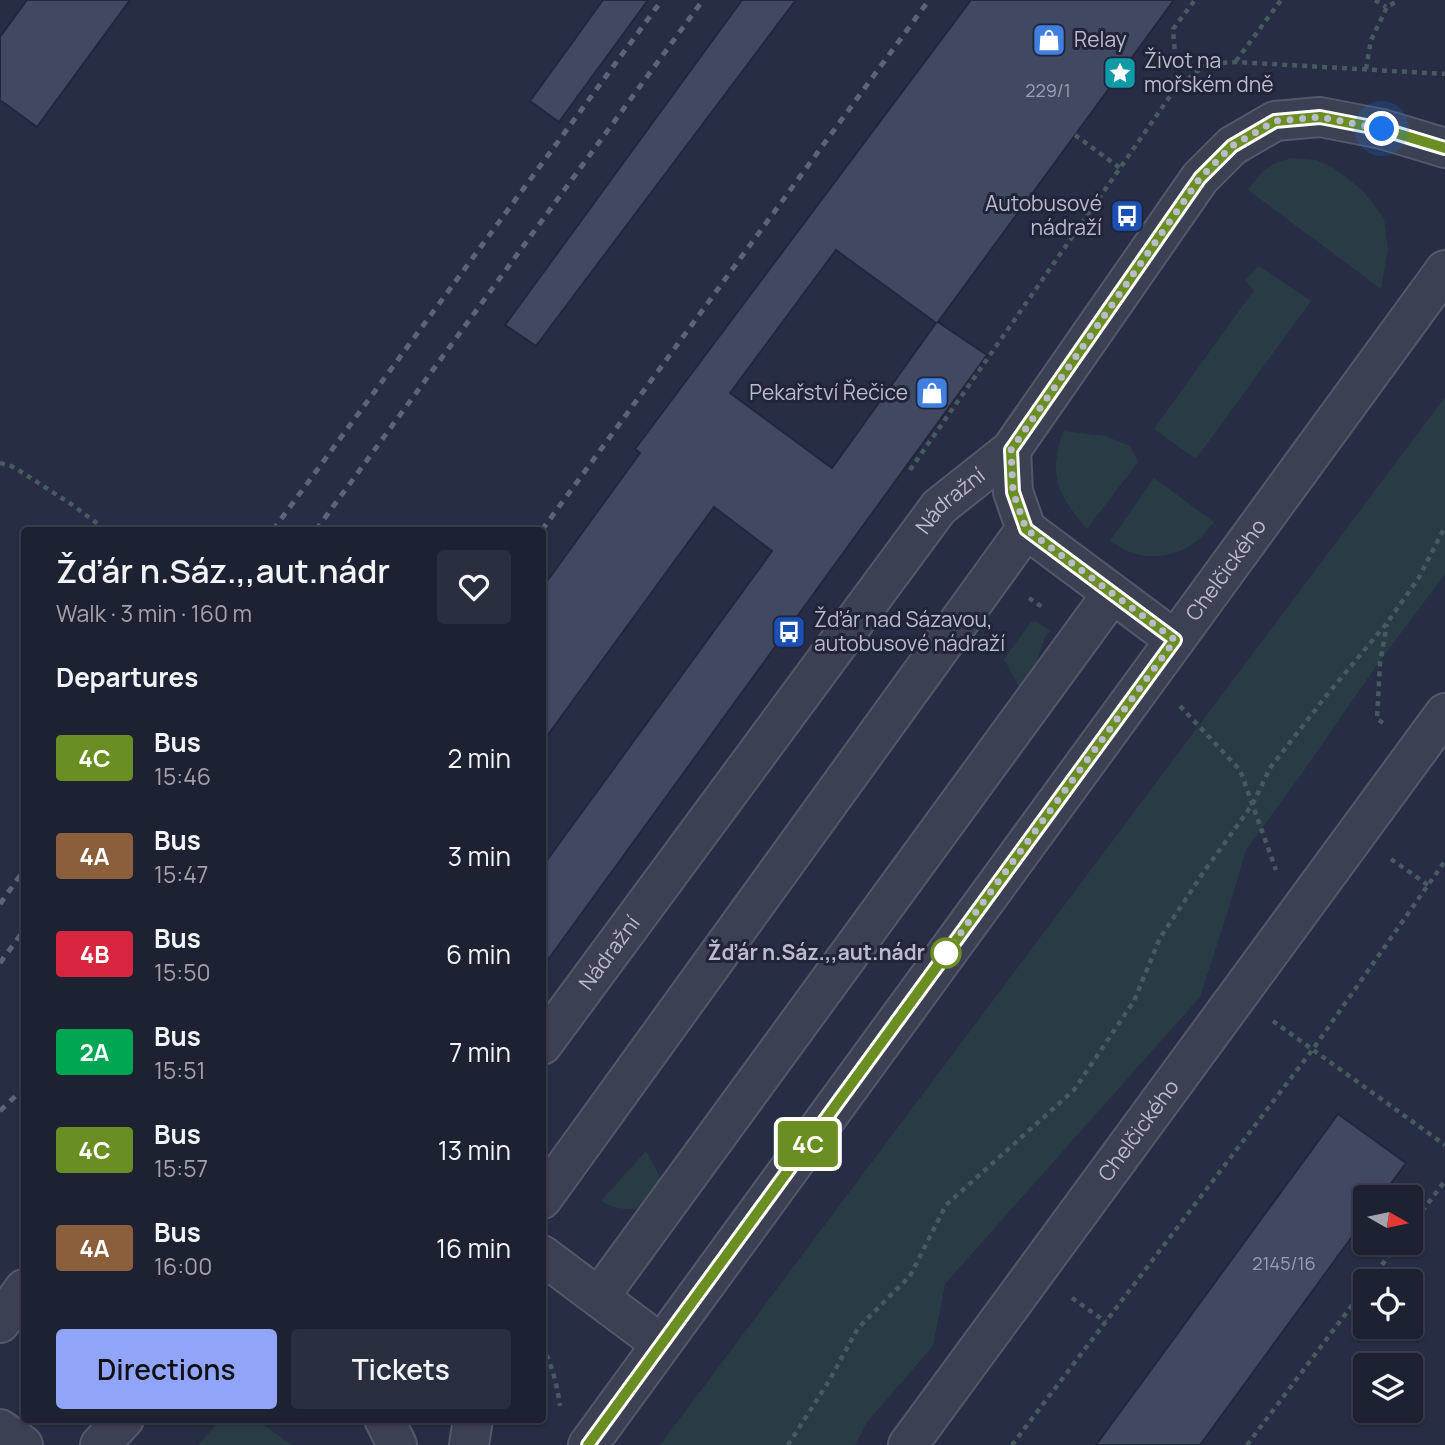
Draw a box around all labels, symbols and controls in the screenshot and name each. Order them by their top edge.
shop icon: Relay [1030,21,1068,59]
place label: Relay [1074,25,1127,53]
place label: Život na mořském dně [1144,46,1274,98]
place icon: Život na mořském dně [1101,54,1139,92]
house number: 229/1 [1025,78,1071,102]
your location [1364,111,1399,146]
place label: Autobusové nádraží [985,189,1102,241]
bus stop icon: Autobusové nádraží [1108,197,1146,235]
shop icon: Pekařství Řečice [913,374,951,412]
place label: Pekařství Řečice [749,378,908,406]
street label: Nádražní [909,461,991,539]
street label: Chelčického [1179,513,1272,626]
text: Žďár n.Sáz.,,aut.nádr [56,548,390,593]
button: heart [437,550,511,624]
text: Walk · 3 min · 160 m [56,597,252,629]
place label: Žďár nad Sázavou, autobusové nádraží [814,605,1005,657]
bus stop icon: Žďár nad Sázavou, autobusové nádraží [770,613,808,651]
text: Departures [56,659,198,695]
text: Bus [154,724,201,760]
text: 2 min [447,740,511,776]
text: 4C [78,741,111,774]
text: 15:46 [154,760,211,792]
text: Bus [154,822,201,858]
text: 3 min [448,838,511,874]
text: 4A [79,839,110,872]
text: 15:47 [154,858,208,890]
street label: Nádražní [572,910,646,996]
text: Bus [154,920,201,956]
text: 6 min [446,936,511,972]
text: 4B [80,937,109,970]
place label: Žďár n.Sáz.,,aut.nádr [708,938,925,966]
marker: Žďár n.Sáz.,,aut.nádr [931,938,961,968]
text: 15:50 [154,956,210,988]
text: Bus [154,1018,201,1054]
text: 7 min [449,1034,511,1070]
text: 2A [80,1035,109,1068]
text: 15:51 [154,1054,205,1086]
street label: Chelčického [1091,1073,1185,1187]
text: Bus [154,1116,201,1152]
line badge: 4C [776,1121,840,1167]
text: 4C [792,1127,824,1160]
text: 13 min [438,1132,511,1168]
text: 4C [78,1133,111,1166]
text: 15:57 [154,1152,208,1184]
north arrow [1353,1185,1423,1255]
map controls [1353,1185,1423,1423]
text: Bus [154,1214,201,1250]
text: 16 min [436,1230,511,1266]
text: 4A [79,1231,110,1264]
text: 16:00 [154,1250,212,1282]
house number: 2145/16 [1252,1251,1316,1275]
button: locate [1353,1269,1423,1339]
button: Directions [56,1329,277,1409]
button: Tickets [291,1329,511,1409]
button: layers [1353,1353,1423,1423]

